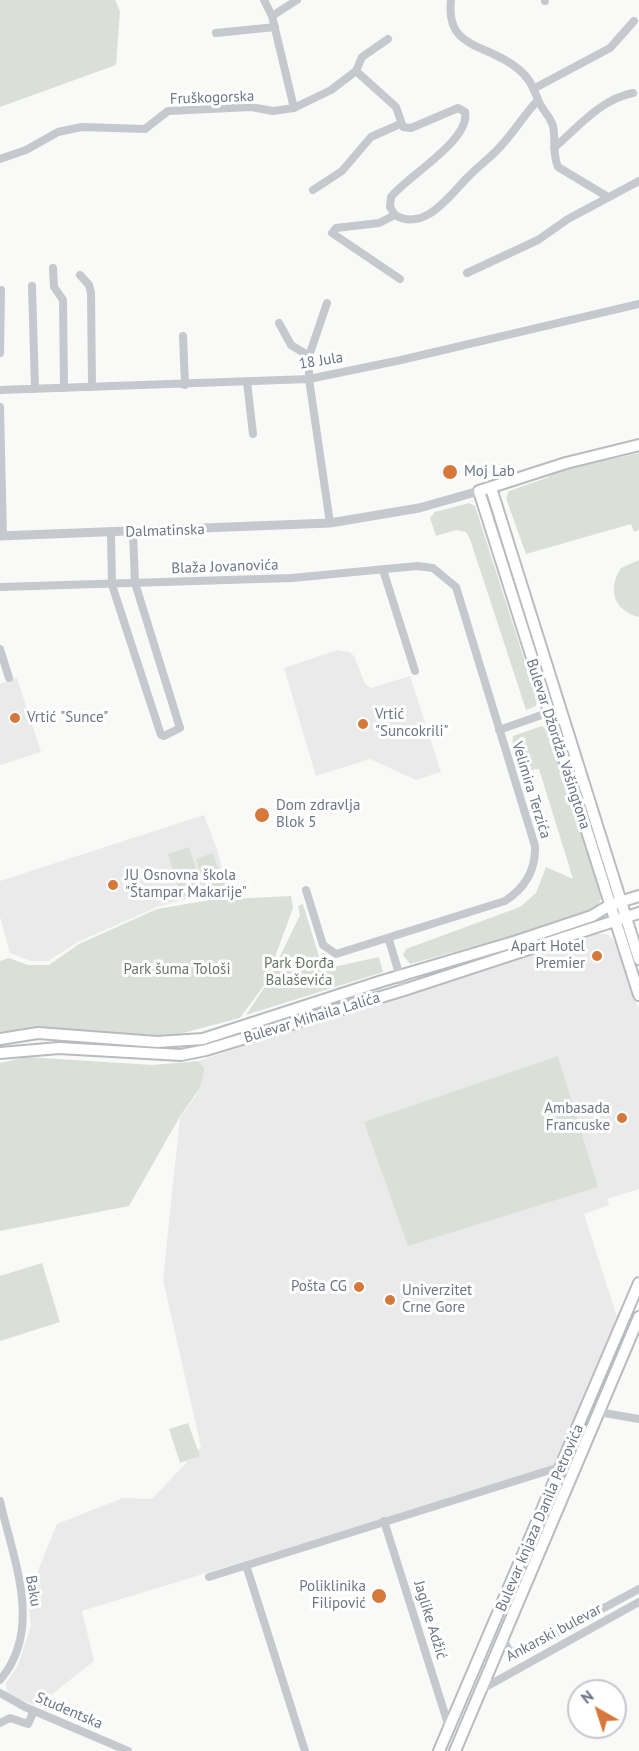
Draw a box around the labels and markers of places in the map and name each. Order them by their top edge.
marker: Moj Lab [441,463,459,481]
place label: Moj Lab [464,463,515,481]
place label: Vrtić "Suncokrili" [375,706,448,741]
place label: Vrtić "Sunce" [27,709,108,727]
marker: Vrtić "Sunce" [8,711,22,725]
marker: Vrtić "Suncokrili" [356,717,370,731]
place label: Dom zdravlja Blok 5 [276,797,360,832]
marker: Dom zdravlja Blok 5 [253,806,271,824]
place label: JU Osnovna škola "Štampar Makarije" [125,867,247,902]
marker: JU Osnovna škola "Štampar Makarije" [106,878,120,892]
place label: Apart Hotel Premier [511,938,585,973]
marker: Apart Hotel Premier [590,949,604,963]
place label: Ambasada Francuske [544,1100,610,1135]
marker: Ambasada Francuske [615,1111,629,1125]
place label: Pošta CG [291,1278,347,1296]
marker: Pošta CG [352,1280,366,1294]
place label: Univerzitet Crne Gore [402,1282,472,1317]
marker: Univerzitet Crne Gore [383,1293,397,1307]
place label: Poliklinika Filipović [299,1578,366,1613]
marker: Poliklinika Filipović [370,1587,388,1605]

